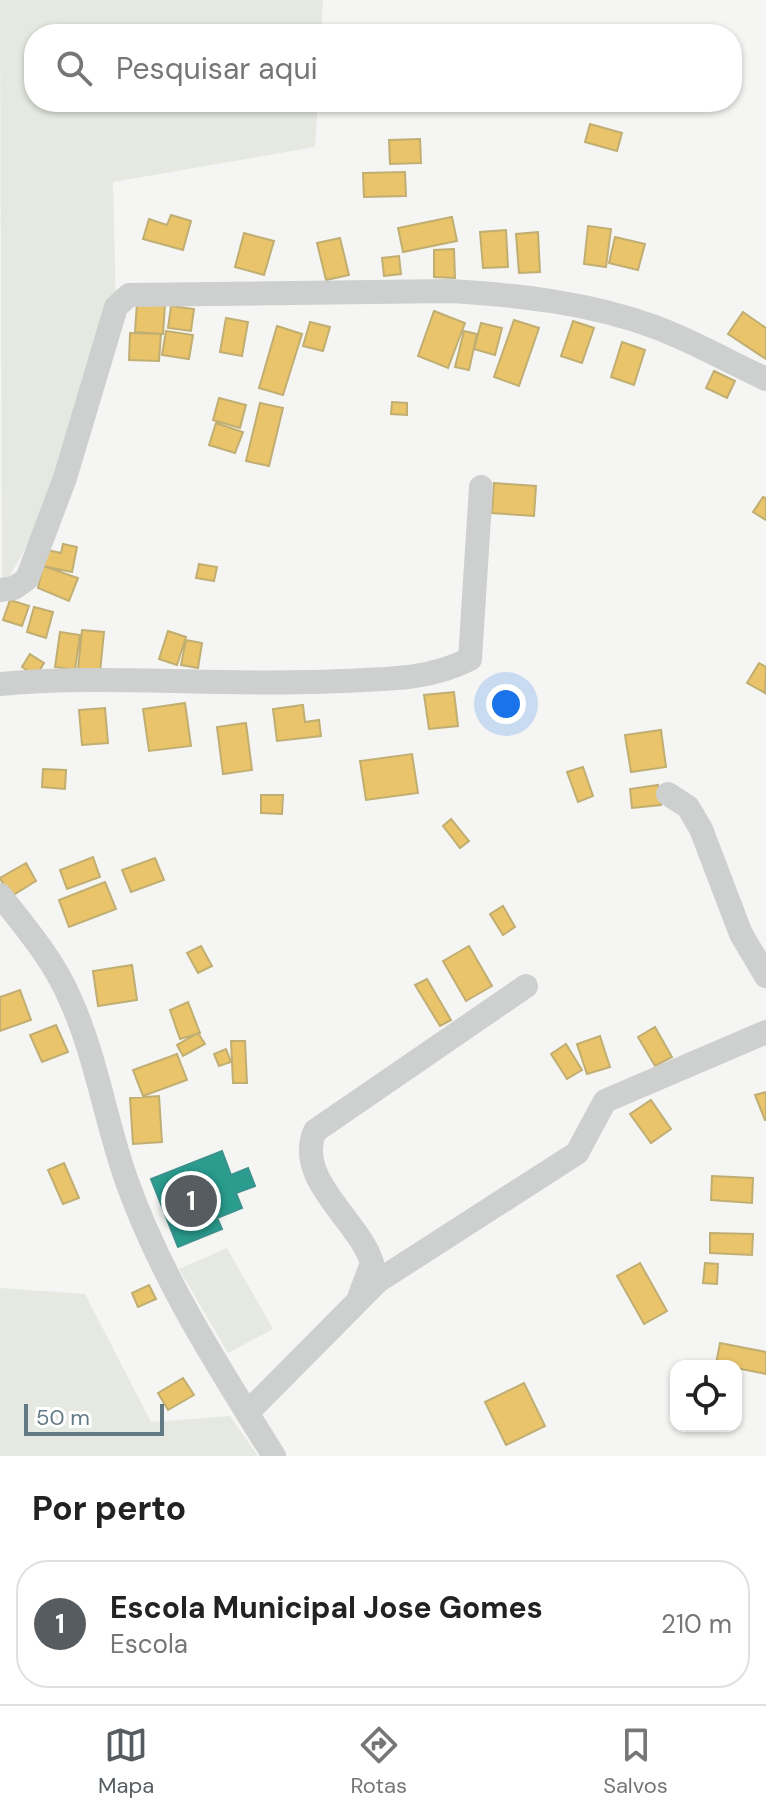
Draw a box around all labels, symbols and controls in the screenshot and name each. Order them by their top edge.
search box [24,24,742,112]
icon: search [52,46,96,90]
text: Pesquisar aqui [116,49,318,88]
your location [486,684,526,724]
pin: 1 [165,1171,217,1231]
map controls [670,1360,742,1432]
button: locate [670,1360,742,1432]
scale bar [24,1400,164,1436]
text: 50 m [36,1403,90,1432]
text: Por perto [32,1486,186,1531]
text: Escola Municipal Jose Gomes [110,1588,543,1627]
text: 1 [55,1607,65,1641]
text: 210 m [661,1607,732,1641]
text: Escola [110,1627,188,1661]
tab: Mapa [98,1723,154,1800]
tab: Rotas [350,1723,407,1800]
tab: Salvos [603,1723,668,1800]

